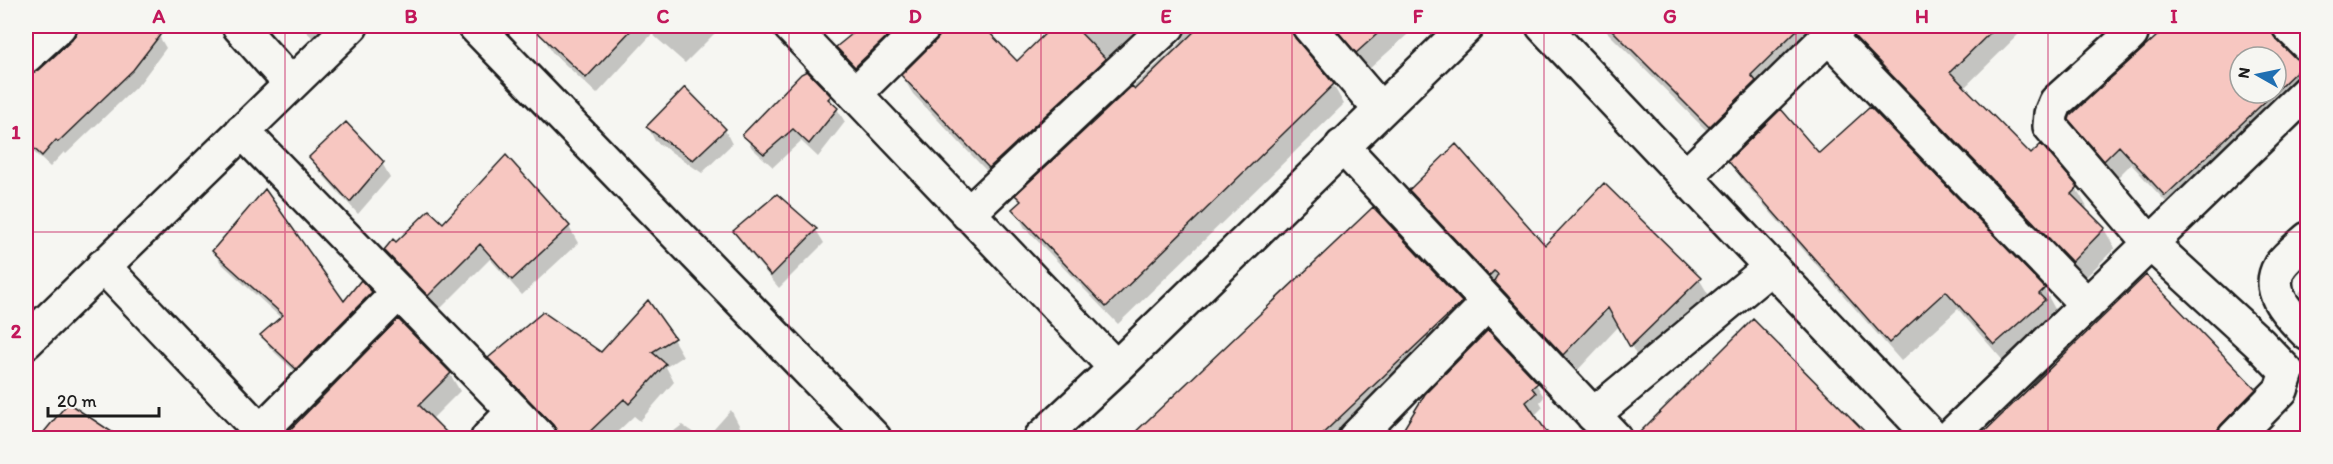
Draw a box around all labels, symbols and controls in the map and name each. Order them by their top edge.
text: A [152,4,166,28]
text: B [405,4,418,28]
text: C [657,4,670,28]
text: D [908,4,922,28]
text: E [1160,4,1172,28]
text: F [1413,4,1424,28]
text: G [1663,4,1677,28]
text: H [1915,4,1929,28]
text: I [2170,4,2178,28]
north arrow [2228,45,2288,105]
text: N [2233,66,2254,80]
text: 1 [11,120,21,144]
text: 2 [11,319,22,343]
scale bar [48,380,159,418]
text: 20 m [57,390,97,412]

